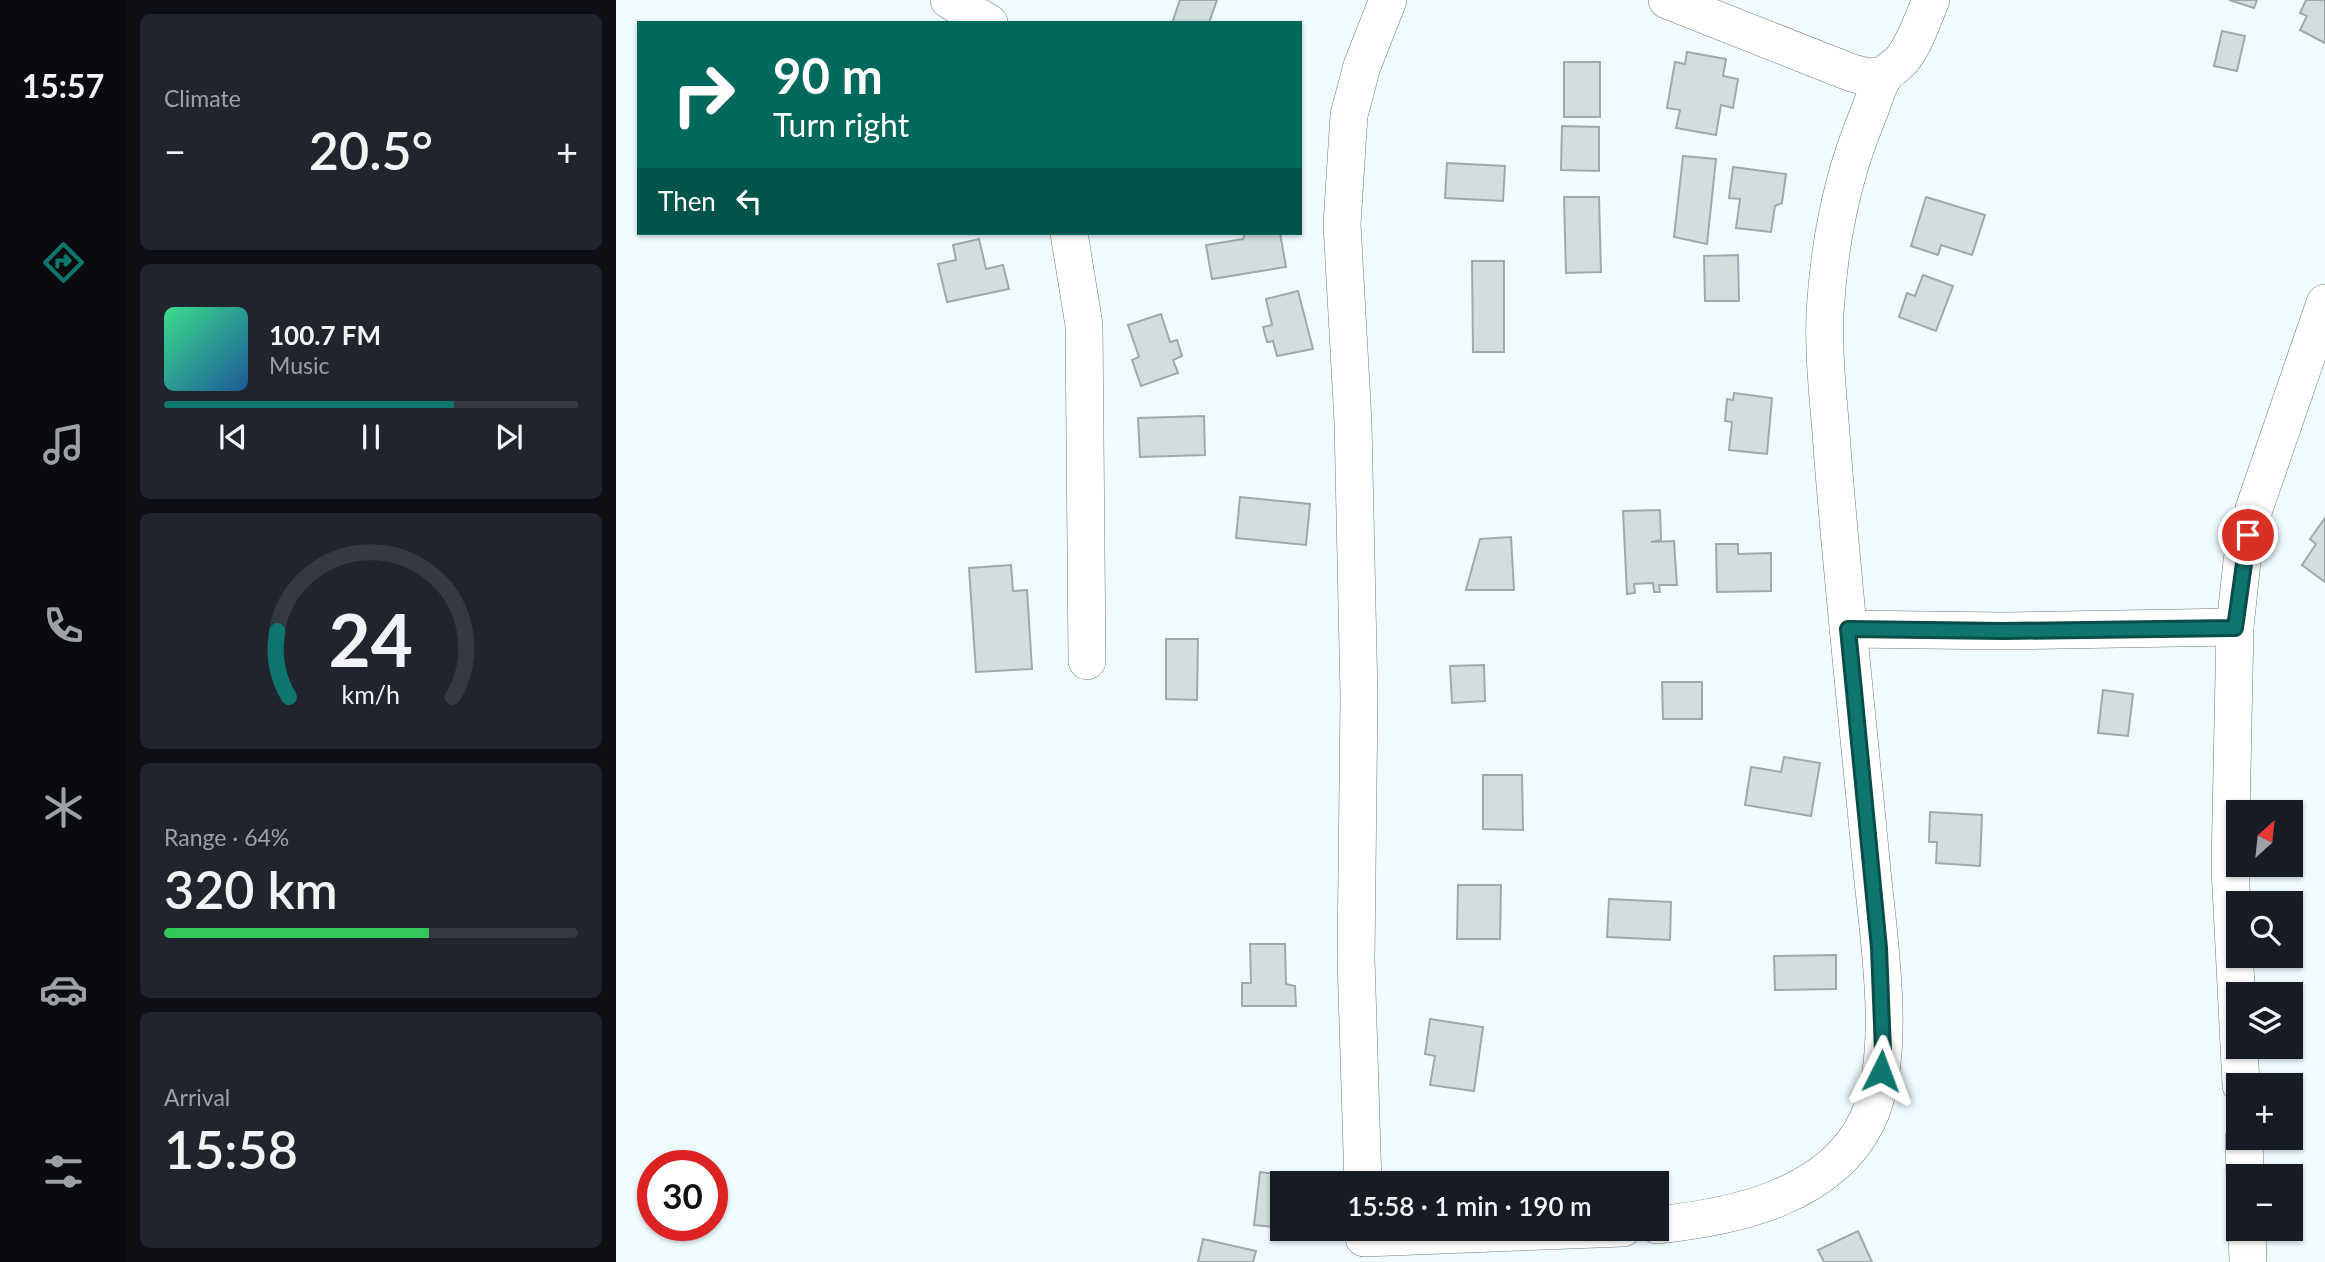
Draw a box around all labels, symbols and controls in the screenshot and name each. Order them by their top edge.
text: 90 m [773,46,883,104]
icon: right [658,49,749,140]
text: 15:57 [22,66,104,105]
text: Climate [164,84,241,112]
text: Turn right [773,105,909,144]
text: 20.5° [309,119,433,181]
text: − [164,128,186,174]
text: + [556,128,578,174]
icon: left [730,182,768,220]
text: Then [658,185,716,217]
icon: directions [39,238,88,287]
text: 100.7 FM [269,319,381,351]
text: Music [269,351,329,379]
icon: previous [214,418,252,456]
icon: pause [352,418,390,456]
icon: next [490,418,528,456]
icon: music [39,420,88,469]
pin [2218,505,2278,565]
icon: arrive [2229,516,2267,554]
text: 24 [329,595,413,683]
icon: phone [39,601,88,650]
text: km/h [342,679,400,709]
icon: climate [39,783,88,832]
north arrow [2226,800,2303,877]
map controls [2226,800,2303,1241]
text: Range · 64% [164,823,289,851]
text: 320 km [164,858,338,920]
button: search [2226,891,2303,968]
icon: car [39,965,88,1014]
button: layers [2226,982,2303,1059]
position arrow [1844,1034,1918,1108]
button: + [2226,1073,2303,1150]
text: Arrival [164,1083,230,1111]
text: 15:58 [164,1118,298,1180]
icon: filters [39,1147,88,1196]
speed limit sign: 30 [637,1150,728,1241]
button: − [2226,1164,2303,1241]
text: 15:58 · 1 min · 190 m [1347,1190,1592,1222]

